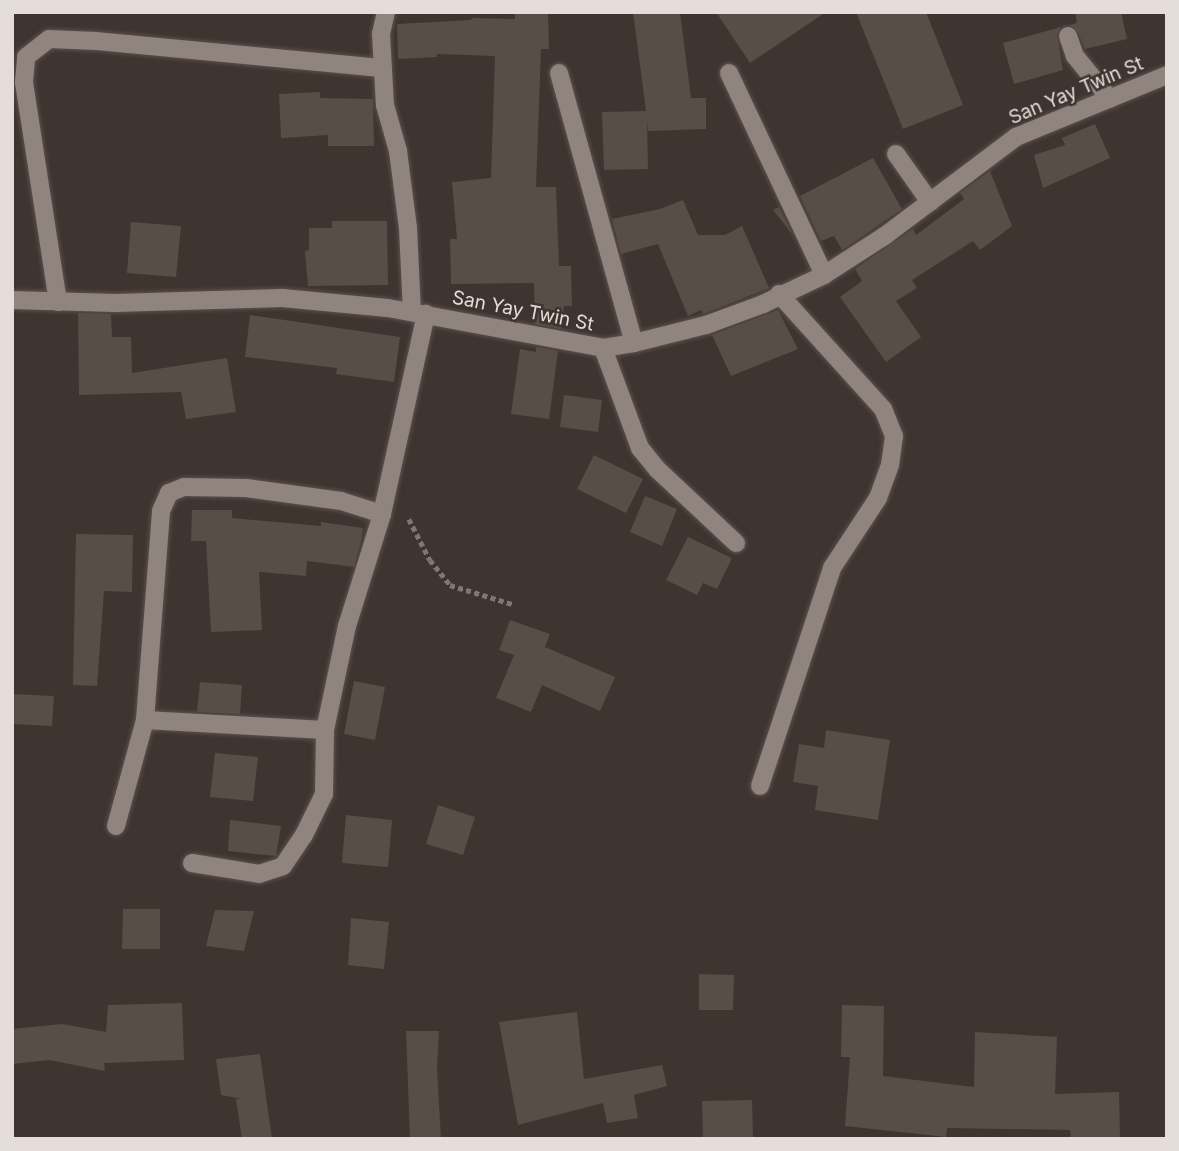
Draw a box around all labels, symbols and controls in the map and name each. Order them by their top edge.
street label: San Yay Twin St [1005,52,1147,130]
street label: San Yay Twin St [450,286,596,336]

